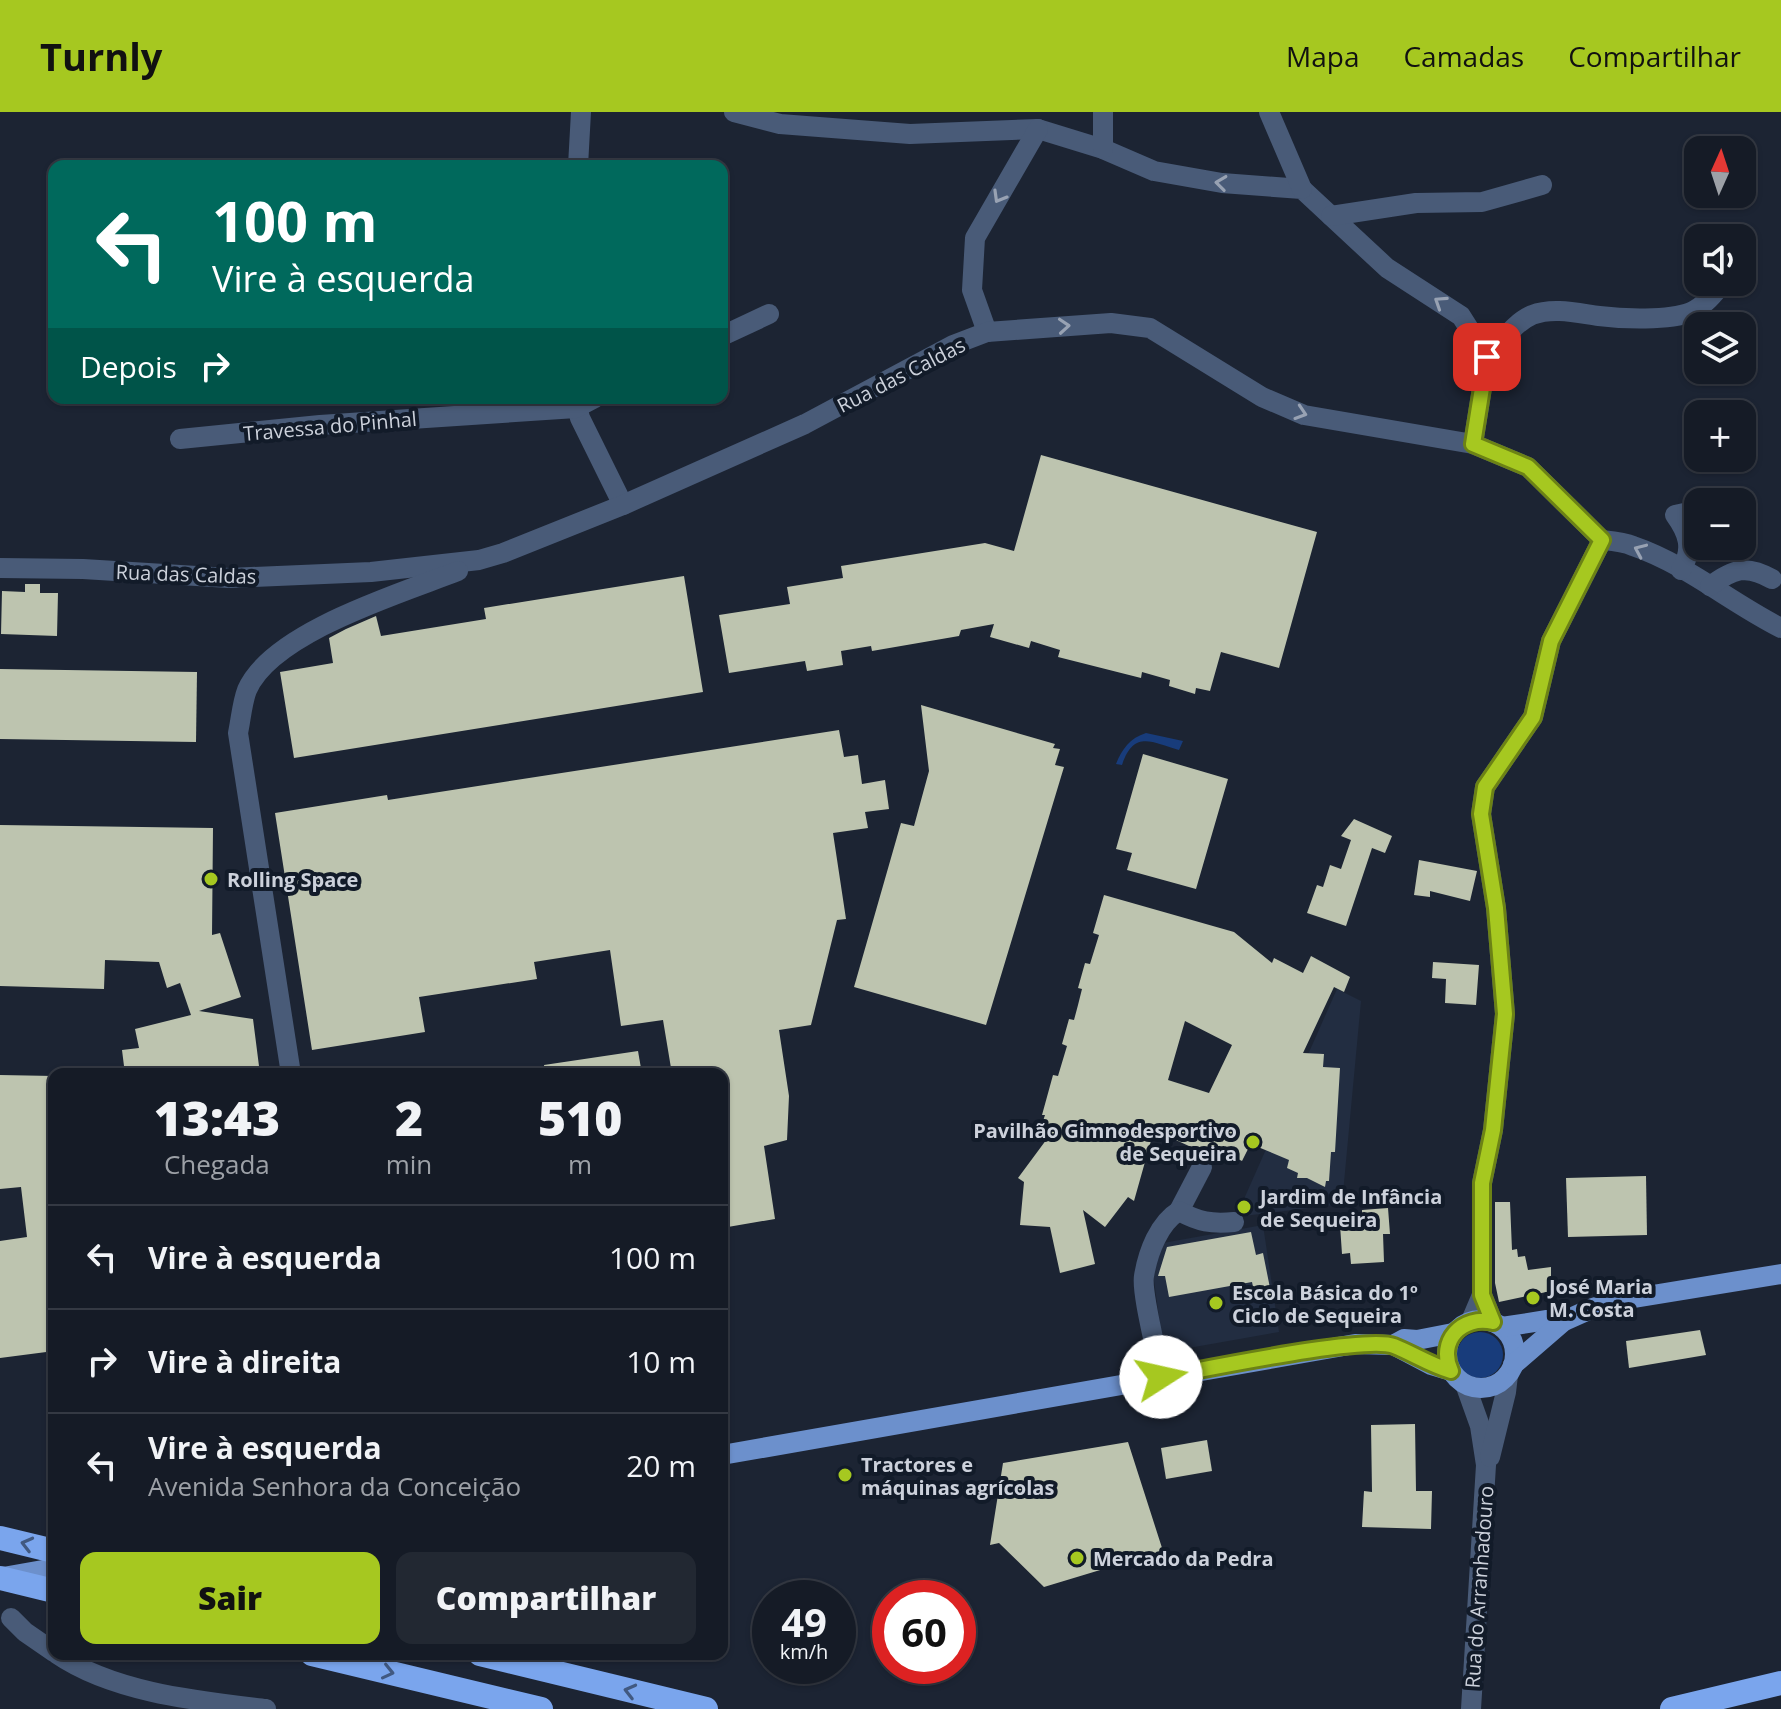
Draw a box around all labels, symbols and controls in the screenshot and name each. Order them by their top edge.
text: Turnly [40,30,162,82]
text: Mapa [1286,37,1359,75]
text: Camadas [1403,37,1524,75]
text: Compartilhar [1568,37,1741,75]
north arrow [1684,136,1756,208]
map controls [1684,136,1756,560]
one-way arrow [1214,174,1227,191]
text: 100 m [212,182,378,258]
one-way arrow [993,188,1009,202]
icon: left [80,192,184,296]
button: sound [1684,224,1756,296]
text: Vire à esquerda [212,254,475,303]
one-way arrow [1434,297,1449,312]
button: layers [1684,312,1756,384]
one-way arrow [1058,318,1071,335]
pin [1453,323,1521,391]
street label: Rua das Caldas [832,331,970,419]
icon: arrive [1465,335,1509,379]
icon: right [193,344,237,388]
text: Depois [80,346,177,387]
button: + [1684,400,1756,472]
one-way arrow [1294,403,1308,419]
street label: Travessa do Pinhal [242,405,418,447]
button: − [1684,488,1756,560]
one-way arrow [1633,543,1648,559]
street label: Rua das Caldas [115,558,257,590]
place label: Rolling Space [227,866,358,893]
marker: Rolling Space [202,870,220,888]
text: 13:43 [154,1085,280,1150]
text: 2 [395,1085,423,1150]
text: 510 [538,1085,622,1150]
place label: Pavilhão Gimnodesportivo de Sequeira [973,1117,1237,1167]
marker: Pavilhão Gimnodesportivo de Sequeira [1244,1133,1262,1151]
text: Chegada [164,1146,270,1182]
text: min [386,1146,432,1182]
text: m [568,1146,592,1182]
place label: Jardim de Infância de Sequeira [1258,1183,1442,1233]
marker: Jardim de Infância de Sequeira [1235,1198,1253,1216]
icon: left [80,1235,124,1279]
text: Vire à esquerda [148,1237,382,1278]
text: 100 m [609,1237,696,1278]
place label: José Maria M. Costa [1547,1273,1653,1323]
place label: Escola Básica do 1º Ciclo de Sequeira [1232,1279,1418,1329]
marker: José Maria M. Costa [1524,1289,1542,1307]
marker: Escola Básica do 1º Ciclo de Sequeira [1207,1294,1225,1312]
position arrow [1119,1335,1203,1419]
icon: right [80,1339,124,1383]
text: Vire à direita [148,1341,342,1382]
text: 10 m [626,1341,696,1382]
text: Vire à esquerda [148,1427,382,1468]
icon: left [80,1443,124,1487]
text: 20 m [626,1445,696,1486]
place label: Tractores e máquinas agrícolas [861,1451,1054,1501]
marker: Tractores e máquinas agrícolas [836,1466,854,1484]
text: Avenida Senhora da Conceição [148,1468,521,1504]
street label: Rua do Arranhadouro [1458,1485,1500,1689]
one-way arrow [21,1536,34,1553]
place label: Mercado da Pedra [1093,1545,1273,1572]
marker: Mercado da Pedra [1068,1549,1086,1567]
button: Sair [80,1552,380,1644]
button: Compartilhar [396,1552,696,1644]
speed limit sign: 60 [872,1580,976,1684]
text: 49 [781,1594,827,1649]
text: km/h [780,1638,828,1665]
one-way arrow [380,1663,394,1680]
one-way arrow [624,1683,637,1700]

